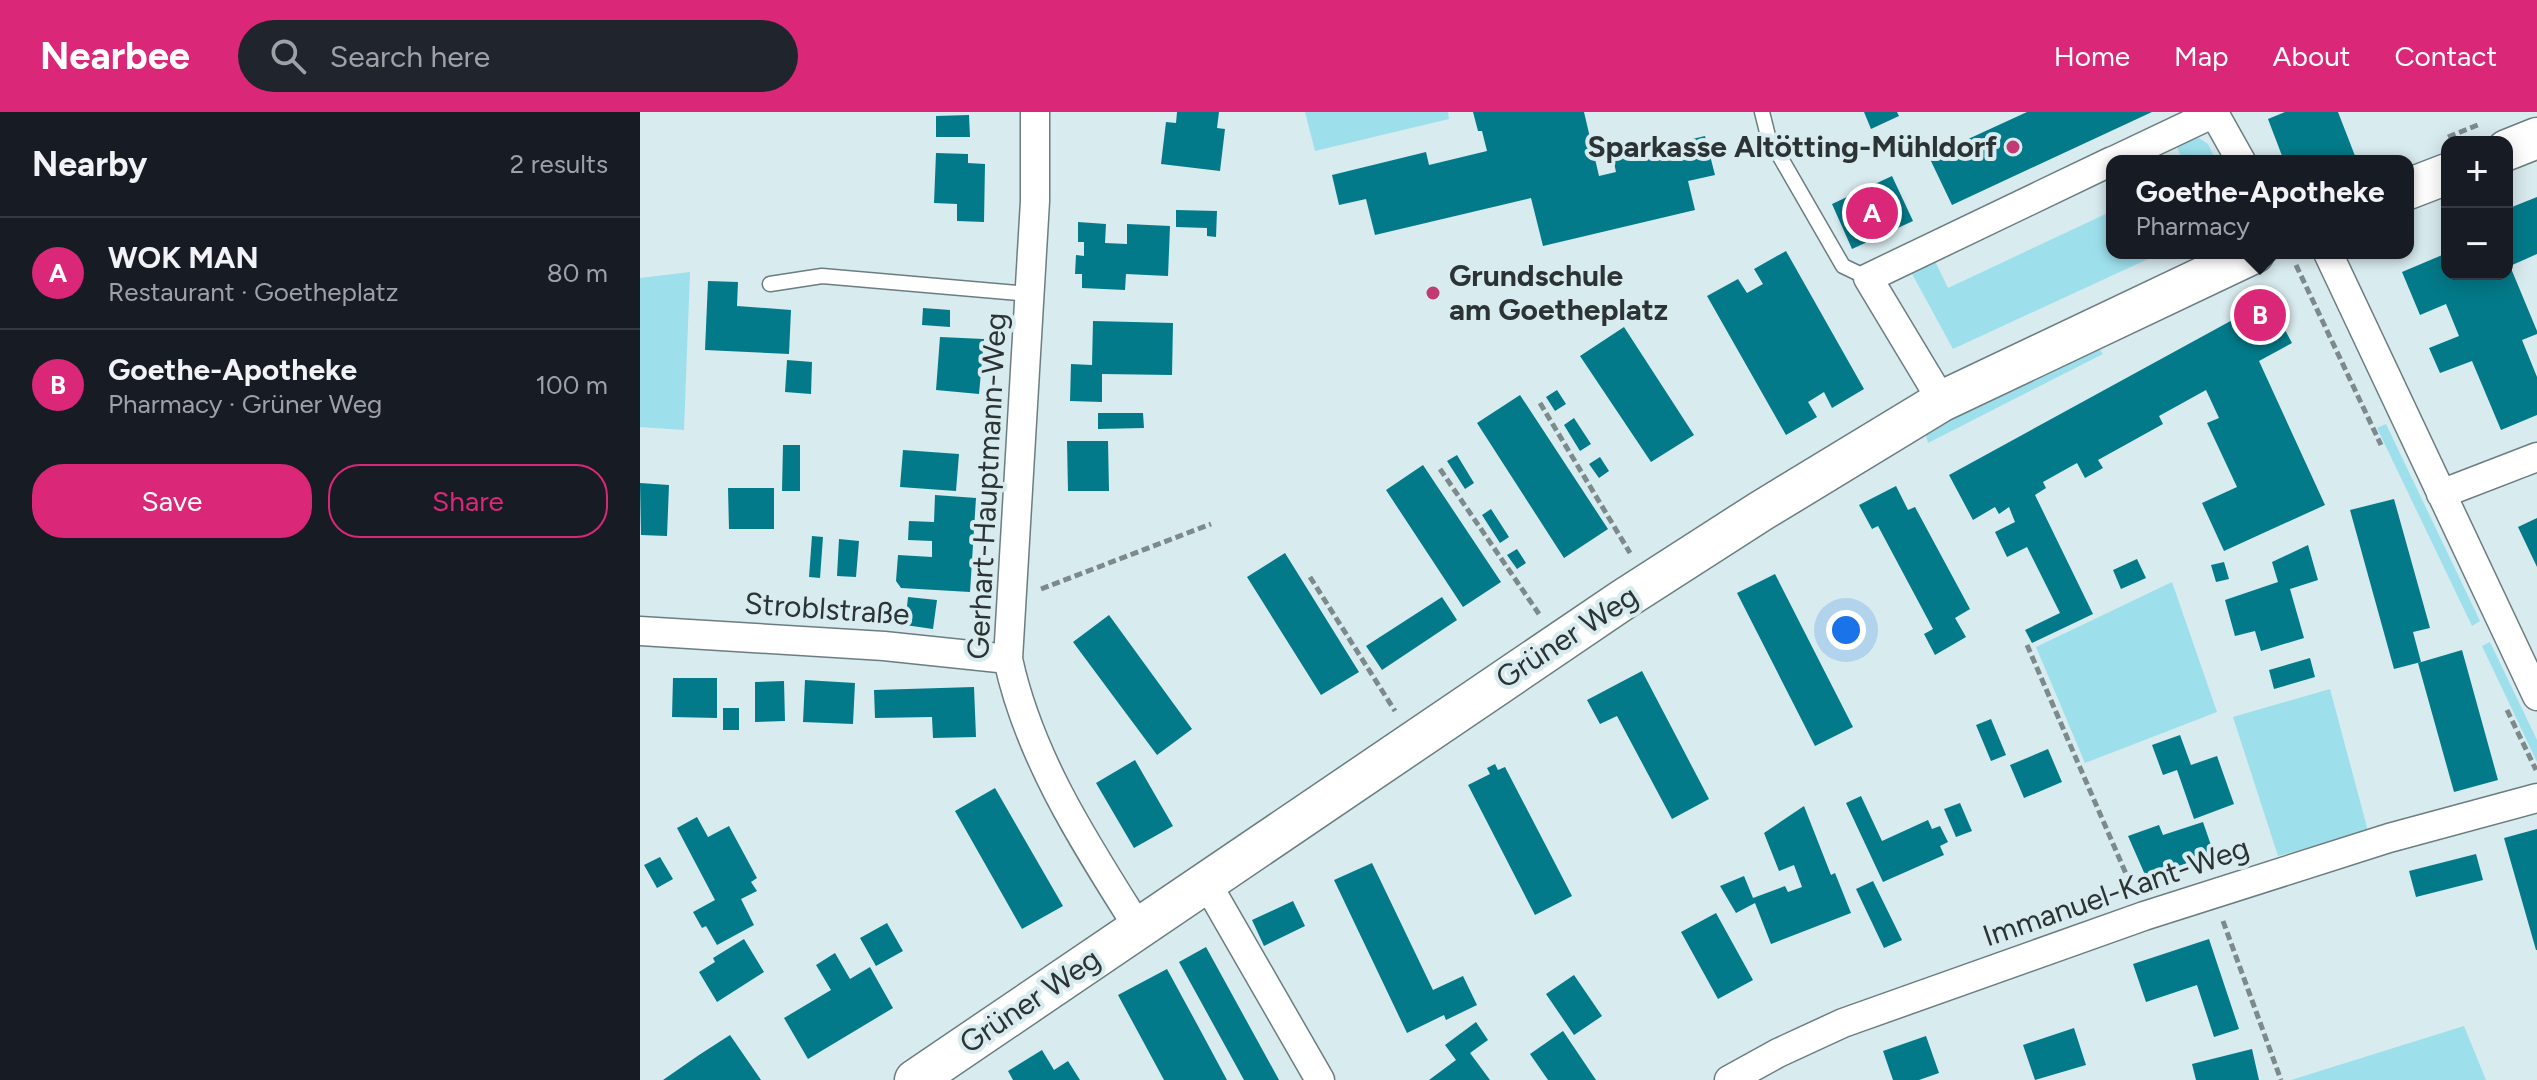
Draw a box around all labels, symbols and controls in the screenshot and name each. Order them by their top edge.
search box [238,20,798,92]
text: Nearbee [40,33,190,79]
icon: search [266,34,310,78]
text: Search here [330,38,490,75]
text: Home [2054,39,2130,73]
text: Map [2174,39,2229,73]
text: About [2273,39,2350,73]
text: Contact [2394,39,2497,73]
place label: Sparkasse Altötting-Mühldorf [1587,128,1997,165]
map controls [2441,136,2513,280]
button: + [2441,136,2513,208]
marker: Sparkasse Altötting-Mühldorf [2004,138,2022,156]
text: Nearby [32,144,147,185]
text: 2 results [510,148,608,180]
popup [2106,155,2414,259]
text: Goethe-Apotheke [2136,173,2385,210]
pin: A [1846,183,1898,243]
button: − [2441,208,2513,280]
text: Pharmacy [2136,210,2250,242]
text: WOK MAN [108,239,259,276]
text: A [49,257,67,289]
text: 80 m [547,257,608,289]
place label: Grundschule am Goetheplatz [1449,257,1668,328]
text: Restaurant · Goetheplatz [108,276,398,308]
marker: Grundschule am Goetheplatz [1424,284,1442,302]
pin: B [2234,285,2286,345]
street label: Gerhart-Hauptmann-Weg [959,312,1014,660]
text: Goethe-Apotheke [108,351,357,388]
text: B [50,369,66,401]
text: 100 m [535,369,608,401]
text: Pharmacy · Grüner Weg [108,388,382,420]
button: Save [32,464,312,538]
button: Share [328,464,608,538]
street label: Grüner Weg [1489,577,1645,696]
street label: Stroblstraße [743,584,911,633]
your location [1826,610,1866,650]
street label: Immanuel-Kant-Weg [1978,829,2254,954]
street label: Grüner Weg [952,940,1107,1061]

